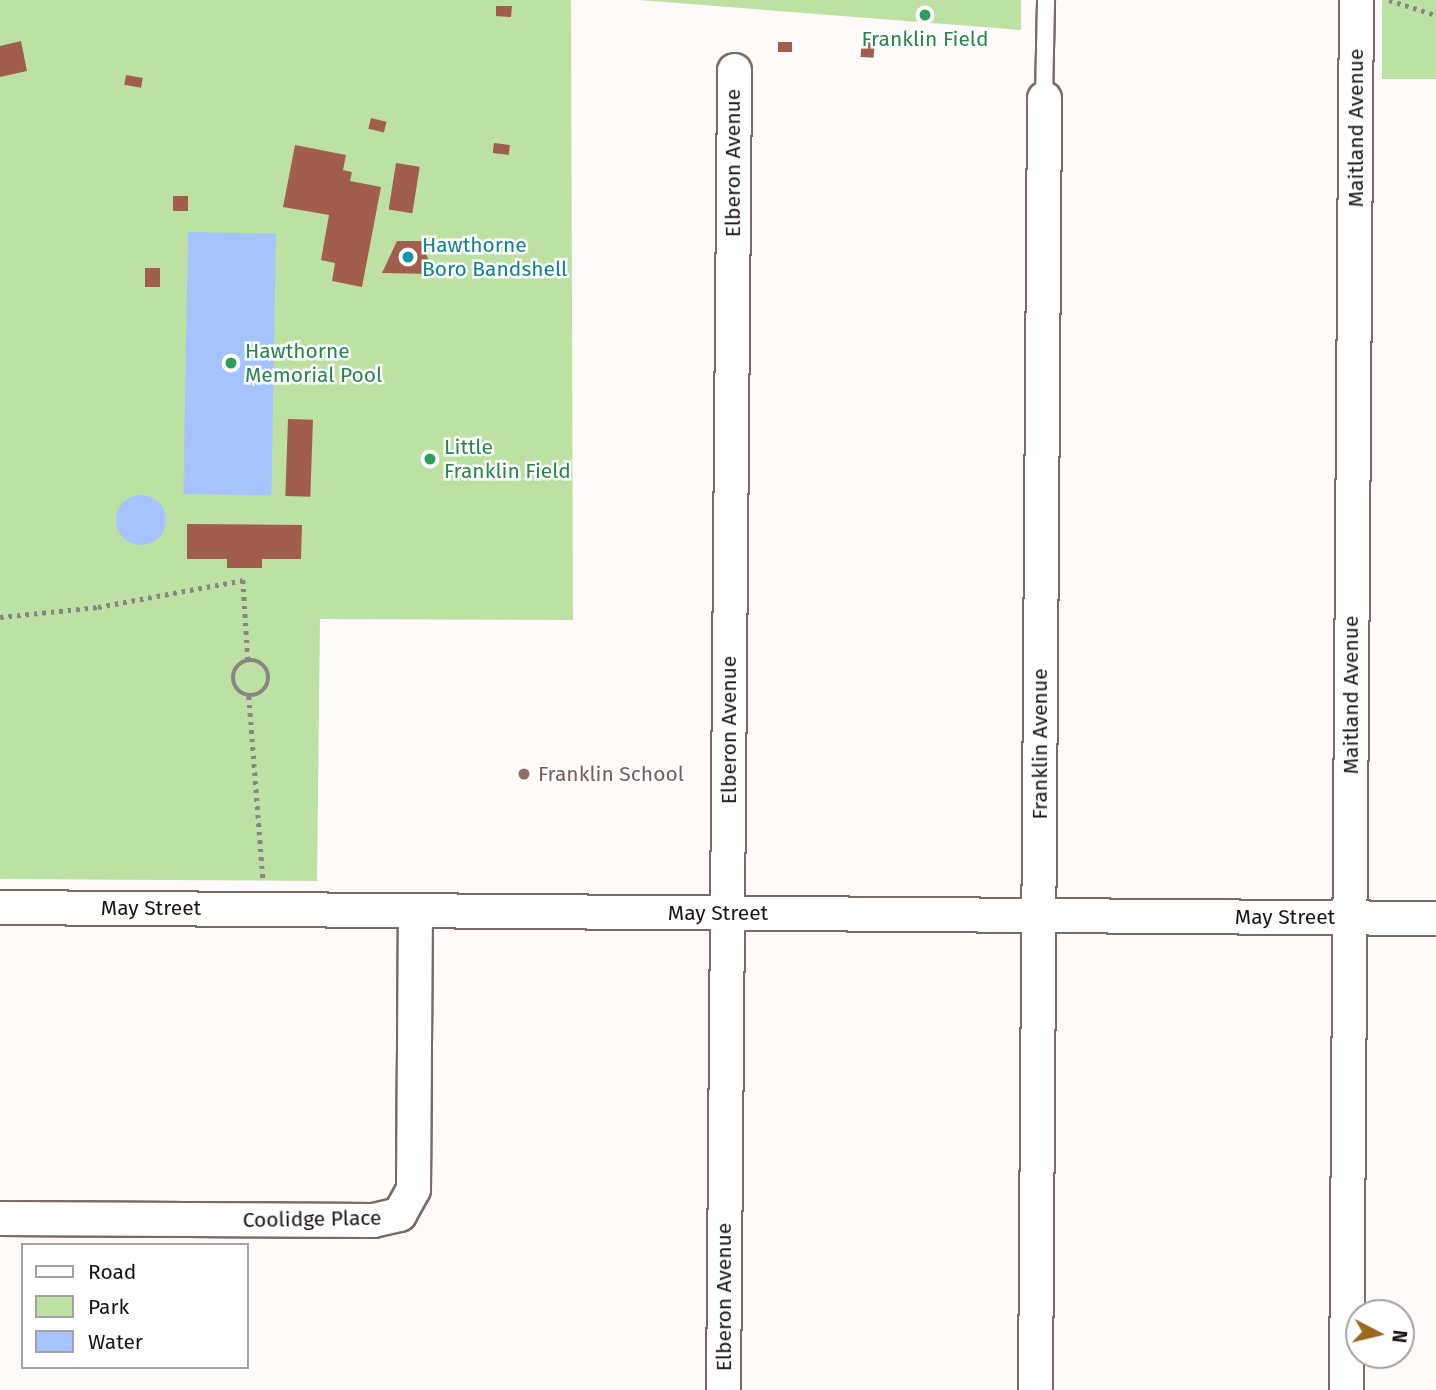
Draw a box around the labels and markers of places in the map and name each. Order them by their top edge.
marker: Franklin Field [917,7,933,23]
place label: Franklin Field [862,26,988,52]
place label: Hawthorne Boro Bandshell [422,232,567,282]
marker: Hawthorne Boro Bandshell [400,249,416,265]
place label: Hawthorne Memorial Pool [245,338,382,388]
marker: Hawthorne Memorial Pool [223,355,239,371]
place label: Little Franklin Field [444,434,571,484]
marker: Little Franklin Field [422,451,438,467]
place label: Franklin School [538,761,684,787]
marker: Franklin School [516,766,532,782]

